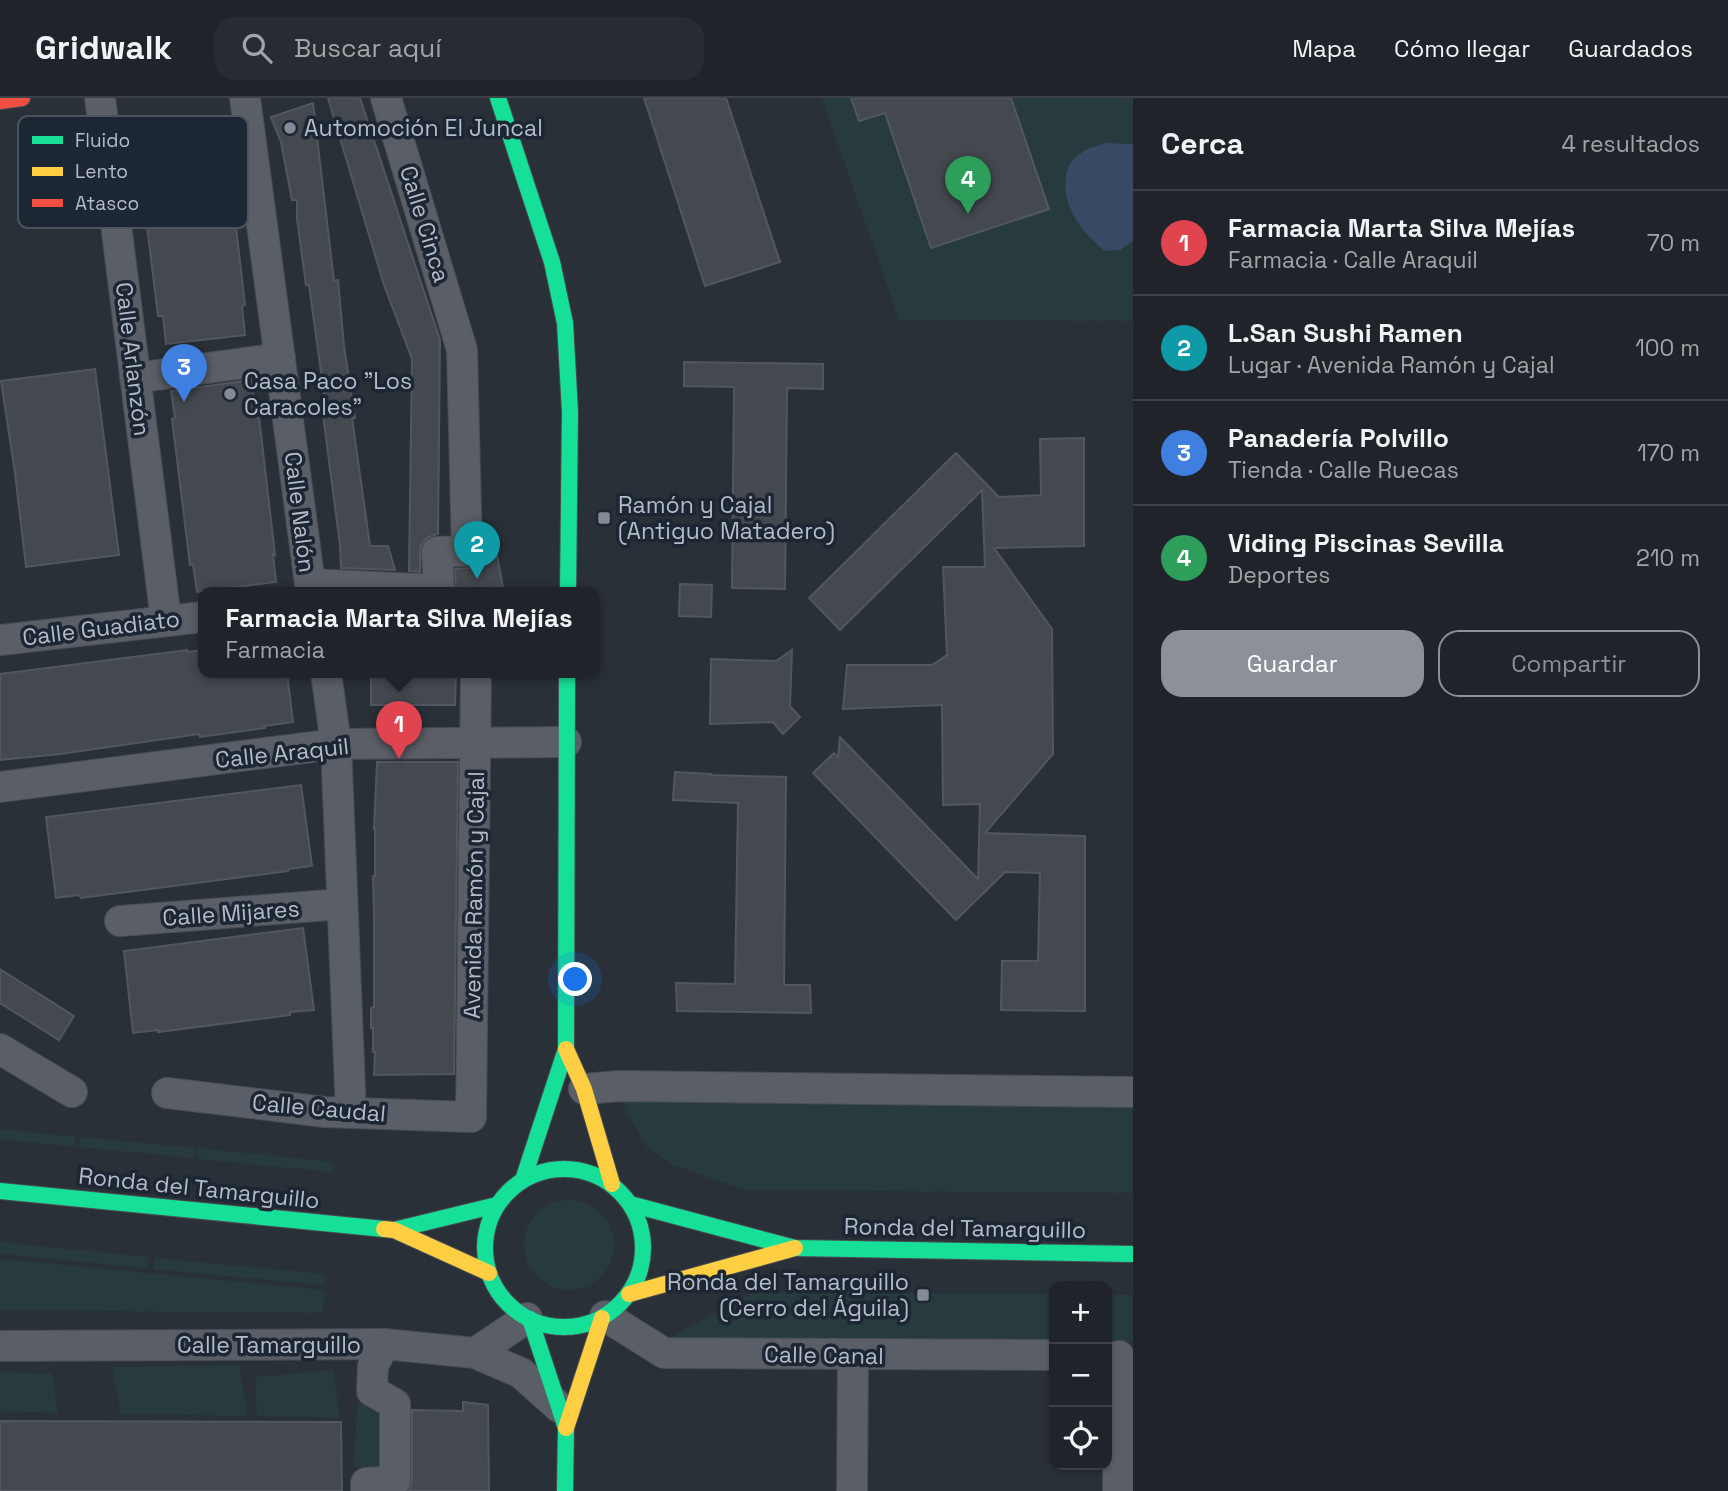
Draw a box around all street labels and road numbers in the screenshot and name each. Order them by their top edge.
street label: Calle Cinca [393,162,457,286]
street label: Calle Arlanzón [109,281,157,437]
street label: Calle Nalón [278,450,322,574]
street label: Calle Guadiato [21,603,181,653]
street label: Calle Araquil [214,731,350,775]
street label: Avenida Ramón y Cajal [457,771,491,1019]
street label: Calle Mijares [162,893,300,933]
street label: Calle Caudal [251,1087,387,1129]
street label: Ronda del Tamarguillo [77,1160,321,1216]
street label: Ronda del Tamarguillo [844,1211,1086,1245]
street label: Calle Tamarguillo [177,1330,361,1360]
street label: Calle Canal [764,1339,884,1371]

